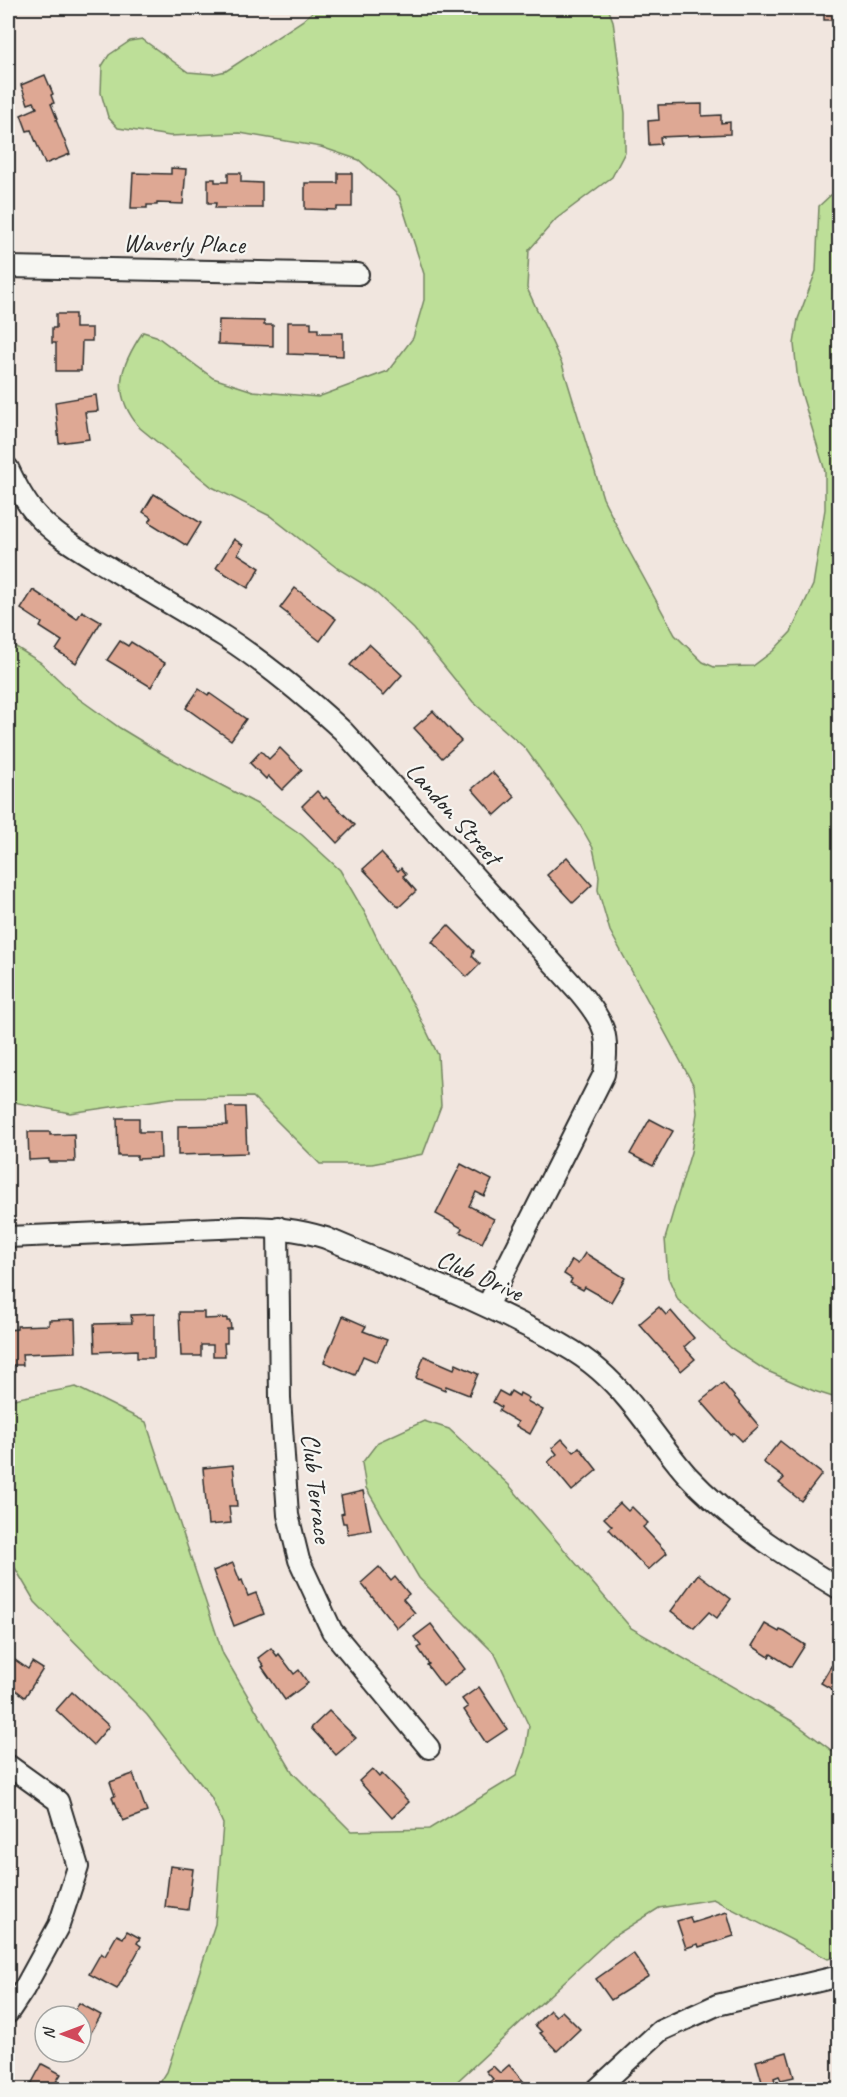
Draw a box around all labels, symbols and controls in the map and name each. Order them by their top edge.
street label: Waverly Place [123,226,247,261]
street label: Landon Street [398,755,511,875]
street label: Club Drive [432,1242,529,1310]
street label: Club Terrace [293,1432,340,1547]
north arrow [33,2004,93,2064]
text: N [39,2026,59,2039]

